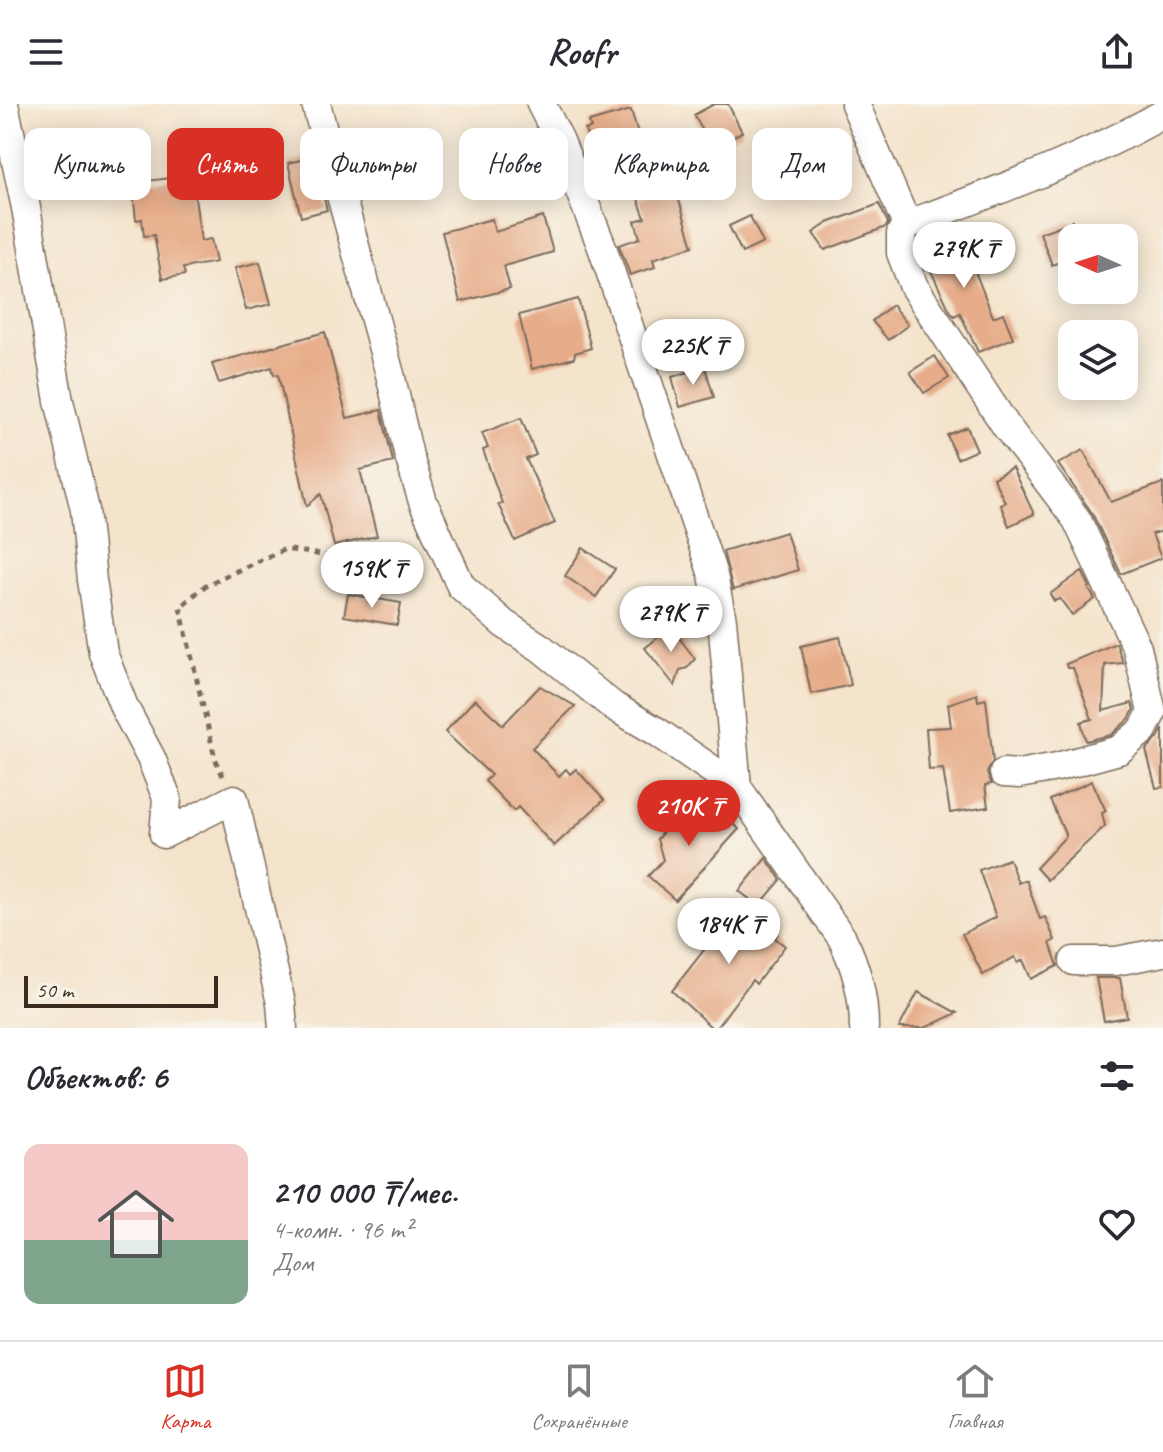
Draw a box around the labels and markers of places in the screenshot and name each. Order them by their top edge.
pin: 279K ₸ [899,222,1029,290]
pin: 225K ₸ [628,319,758,387]
pin: 159K ₸ [307,542,437,610]
pin: 279K ₸ [606,586,736,654]
pin: 210K ₸ [624,780,754,848]
pin: 184K ₸ [664,898,794,966]

